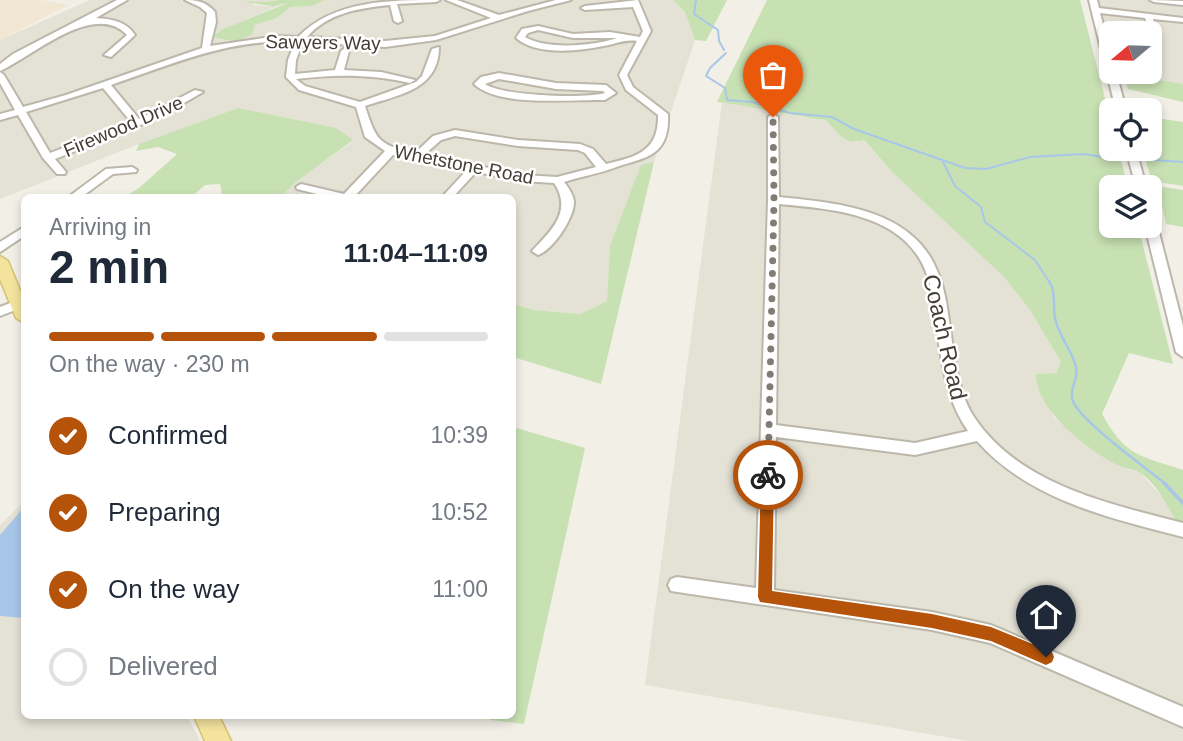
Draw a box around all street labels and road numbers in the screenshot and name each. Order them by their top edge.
street label: Sawyers Way [265,31,381,54]
street label: Firewood Drive [60,92,186,161]
street label: Whetstone Road [392,141,535,188]
street label: Coach Road [918,272,972,402]

